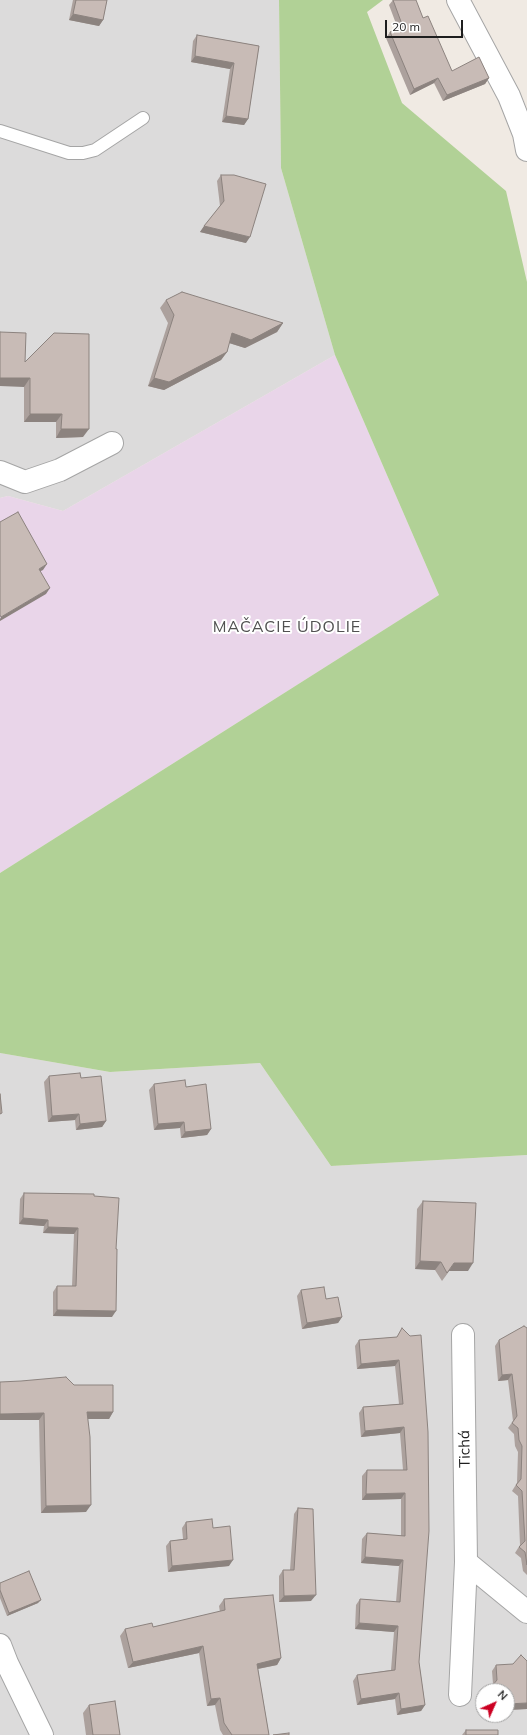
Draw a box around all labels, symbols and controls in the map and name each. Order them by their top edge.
scale bar [387,12,465,38]
text: 20 m [392,19,420,34]
district label: MAČACIE ÚDOLIE [213,617,361,637]
street label: Tichá [456,1430,474,1468]
north arrow [475,1683,515,1723]
text: N [495,1687,511,1703]

